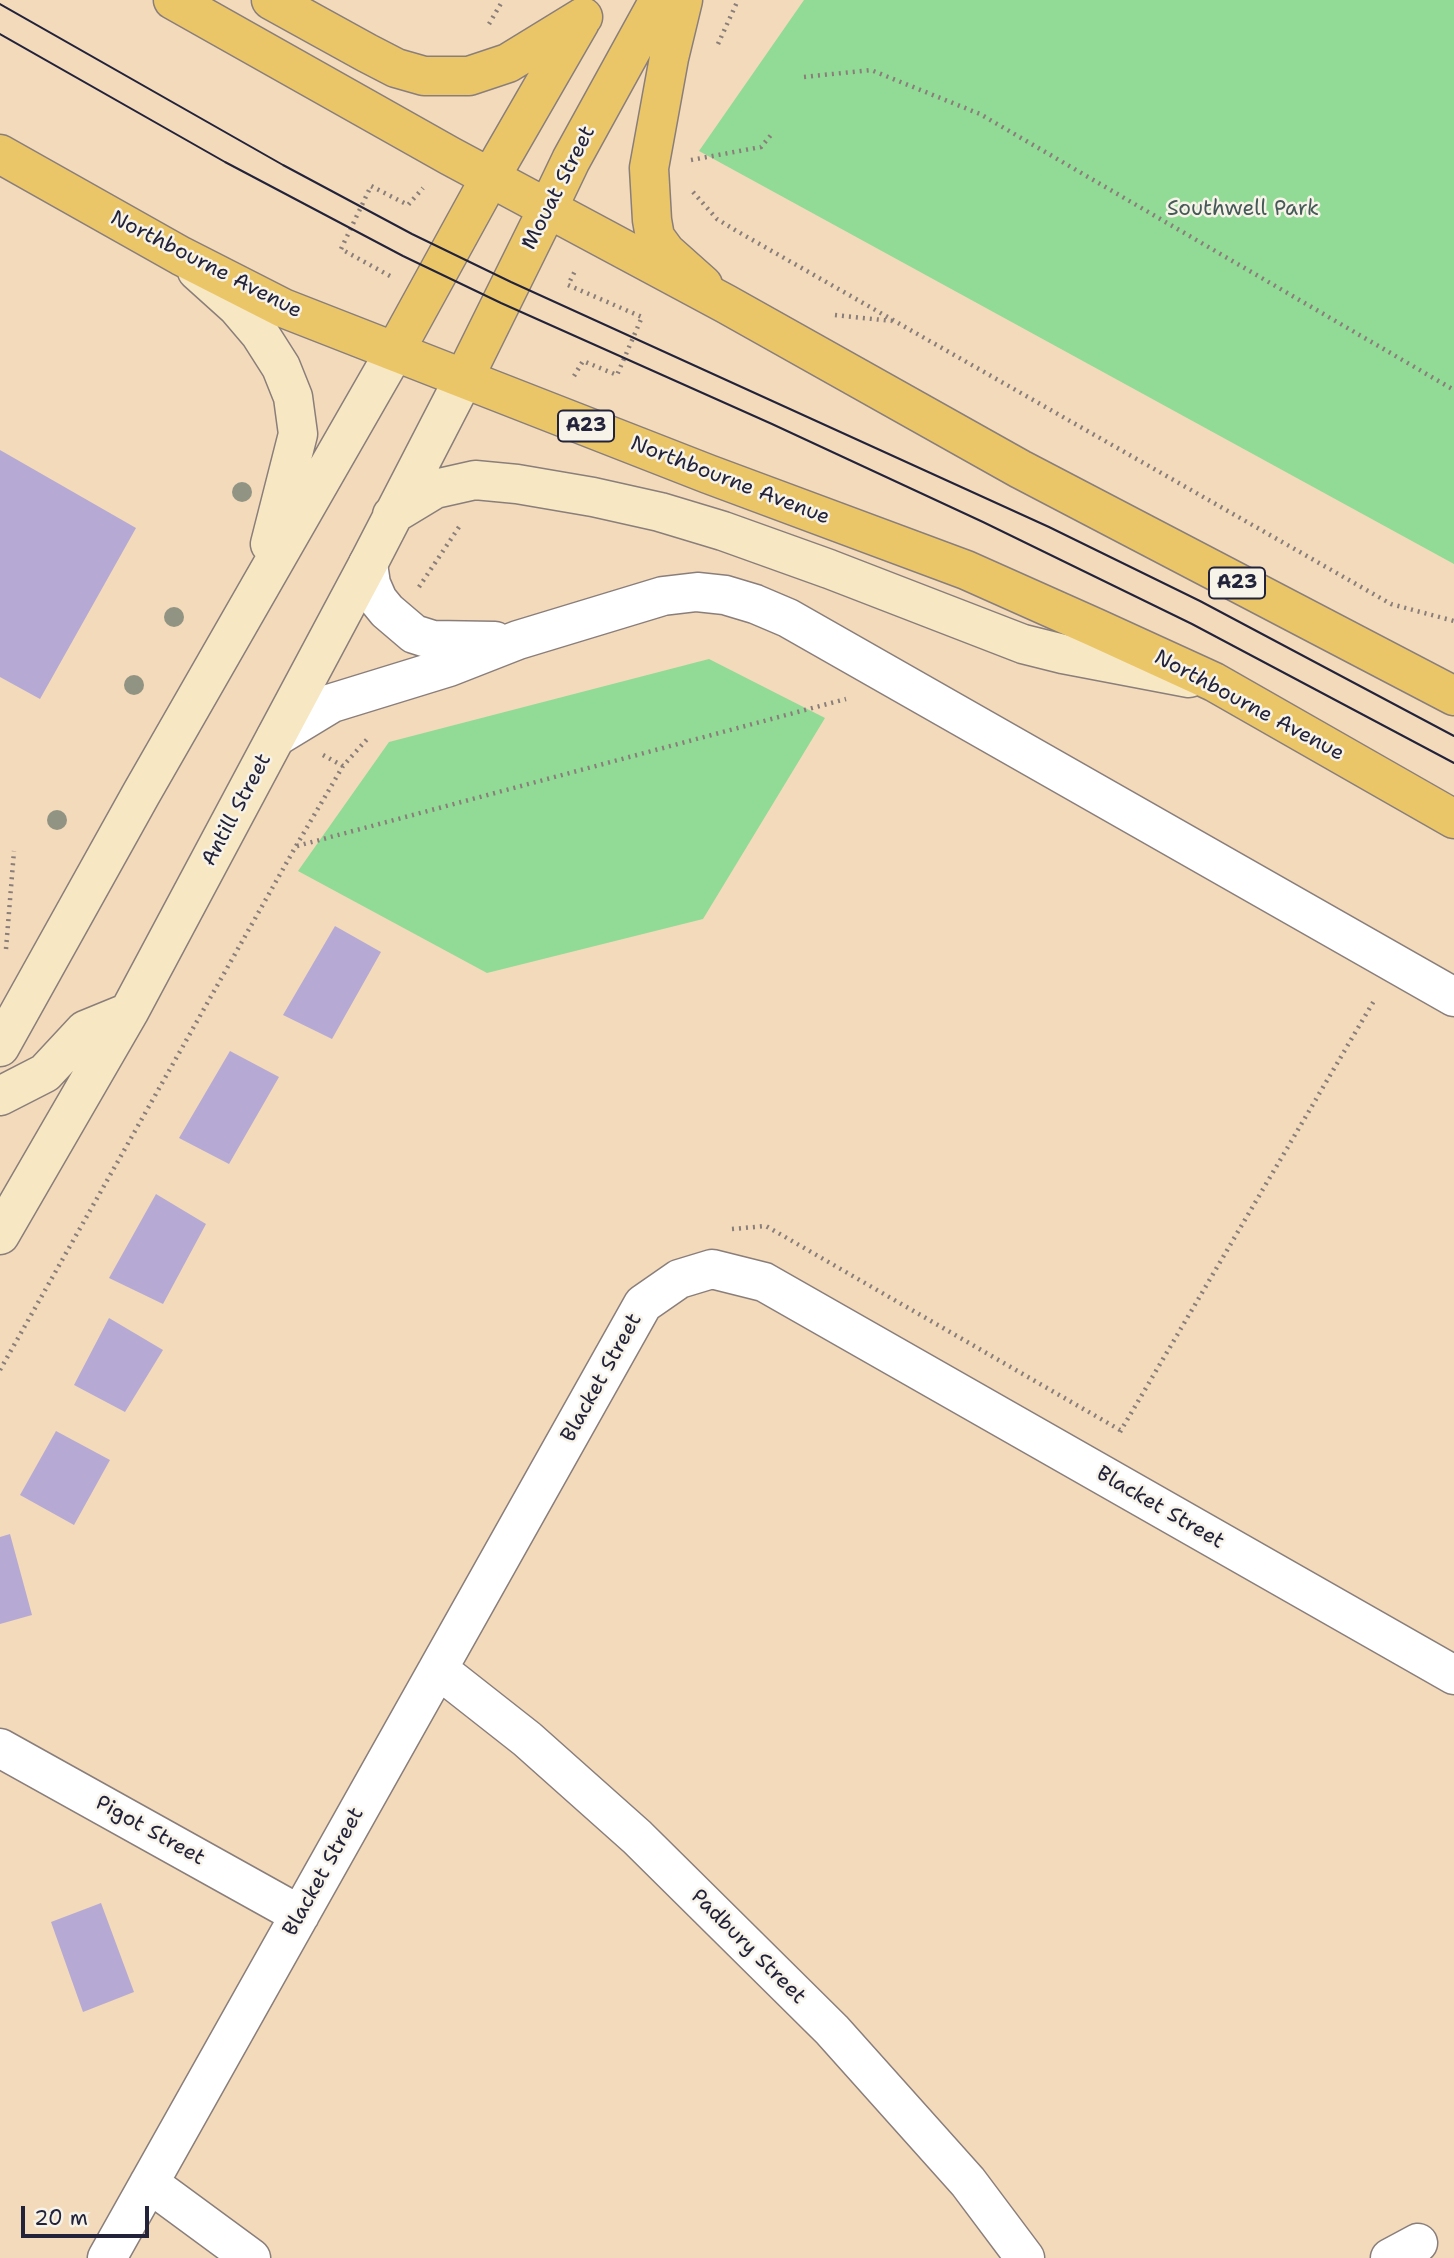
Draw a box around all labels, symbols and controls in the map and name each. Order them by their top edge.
street label: Mouat Street [517,122,601,254]
park label: Southwell Park [1167,197,1319,223]
street label: Northbourne Avenue [106,206,306,324]
road number: A23 [558,410,614,442]
street label: Northbourne Avenue [627,431,833,531]
road number: A23 [1209,568,1265,598]
street label: Northbourne Avenue [1150,645,1348,767]
street label: Antill Street [197,749,277,871]
street label: Blacket Street [556,1309,648,1447]
street label: Blacket Street [1092,1461,1228,1555]
street label: Pigot Street [91,1791,209,1871]
street label: Blacket Street [278,1803,370,1941]
street label: Padbury Street [685,1884,811,2010]
scale bar [24,2192,152,2236]
text: 20 m [34,2204,88,2232]

